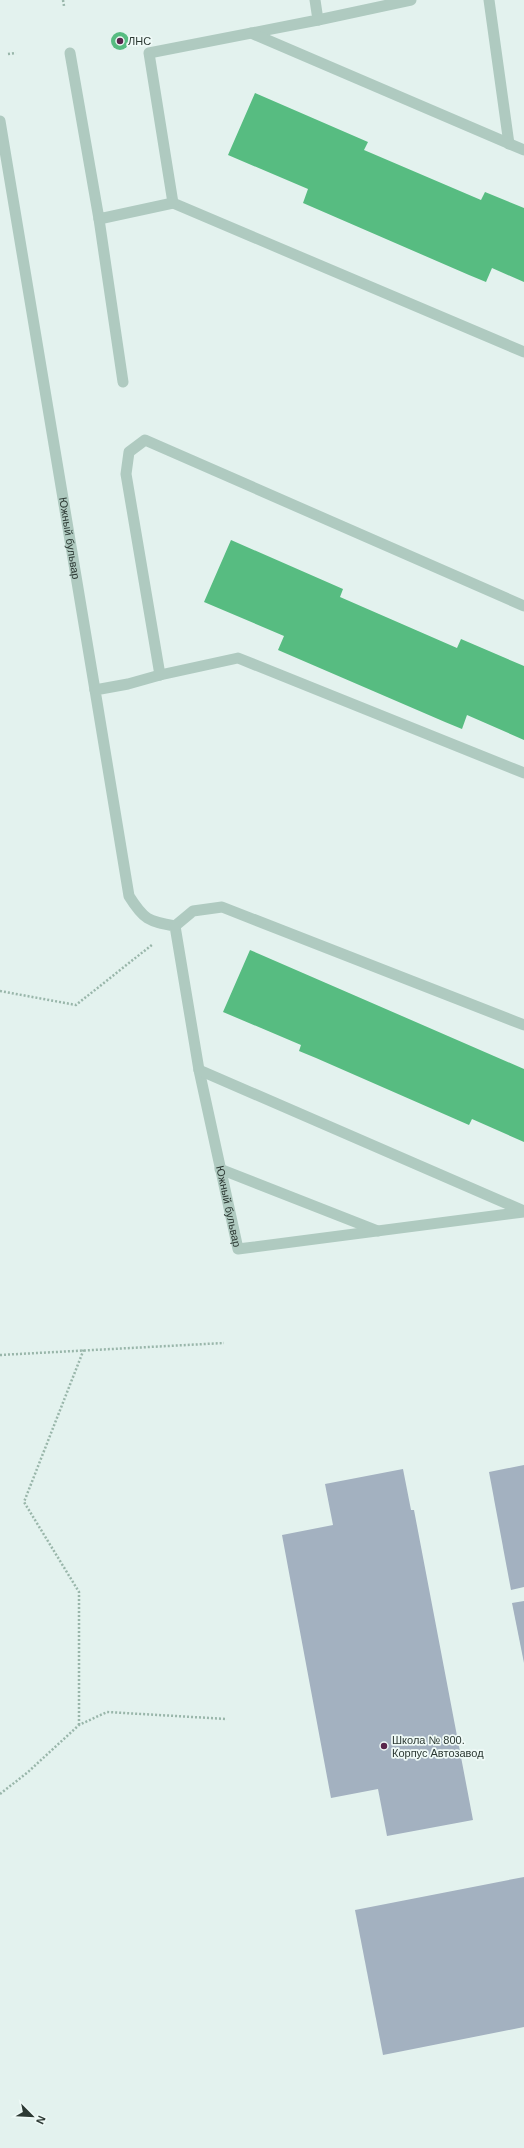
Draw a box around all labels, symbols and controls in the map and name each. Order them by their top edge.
place label: ЛНС [128,35,151,47]
marker: ЛНС [115,36,125,46]
street label: Южный бульвар [57,496,82,580]
street label: Южный бульвар [214,1164,243,1248]
place label: Школа № 800. Корпус Автозавод [392,1734,484,1759]
marker: Школа № 800. Корпус Автозавод [379,1741,389,1751]
north arrow [12,2096,52,2136]
text: N [34,2114,48,2126]

